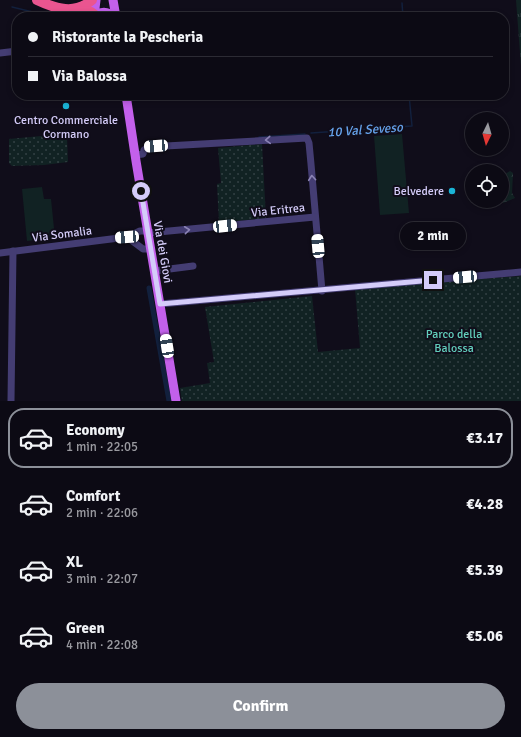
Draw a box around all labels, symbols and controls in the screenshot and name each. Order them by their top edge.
text: Ristorante la Pescheria [52,28,203,46]
text: Via Balossa [52,67,127,85]
marker: Centro Commerciale Cormano [61,101,71,111]
north arrow [465,112,509,156]
map controls [465,112,509,208]
place label: Centro Commerciale Cormano [14,113,118,142]
water label: 10 Val Seveso [327,119,404,141]
one-way arrow [265,136,271,145]
car [144,139,168,153]
button: locate [465,164,509,208]
one-way arrow [307,175,316,181]
route start [132,182,150,200]
place label: Belvedere [393,184,444,199]
marker: Belvedere [447,186,457,196]
street label: Via Eritrea [250,200,306,221]
car [212,219,238,233]
street label: Via dei Giovi [150,220,175,284]
callout: 2 min [400,222,466,250]
street label: Via Somalia [31,223,93,246]
one-way arrow [184,225,190,234]
text: 2 min [417,228,449,244]
car [115,230,139,244]
car [311,234,325,258]
car [453,270,477,284]
route end [424,271,442,289]
park label: Parco della Balossa [426,327,482,356]
car [159,333,175,359]
icon: car [18,420,54,456]
text: Economy [66,421,125,439]
text: €3.17 [466,429,503,447]
text: 1 min · 22:05 [66,439,138,455]
icon: car [18,486,54,522]
text: Comfort [66,487,120,505]
text: €4.28 [466,495,503,513]
text: 2 min · 22:06 [66,505,138,521]
icon: car [18,552,54,588]
text: XL [66,553,83,571]
text: €5.39 [466,561,503,579]
text: 3 min · 22:07 [66,571,138,587]
icon: car [18,618,54,654]
text: Green [66,619,105,637]
text: €5.06 [466,627,503,645]
text: 4 min · 22:08 [66,637,138,653]
button: Confirm [16,683,505,729]

